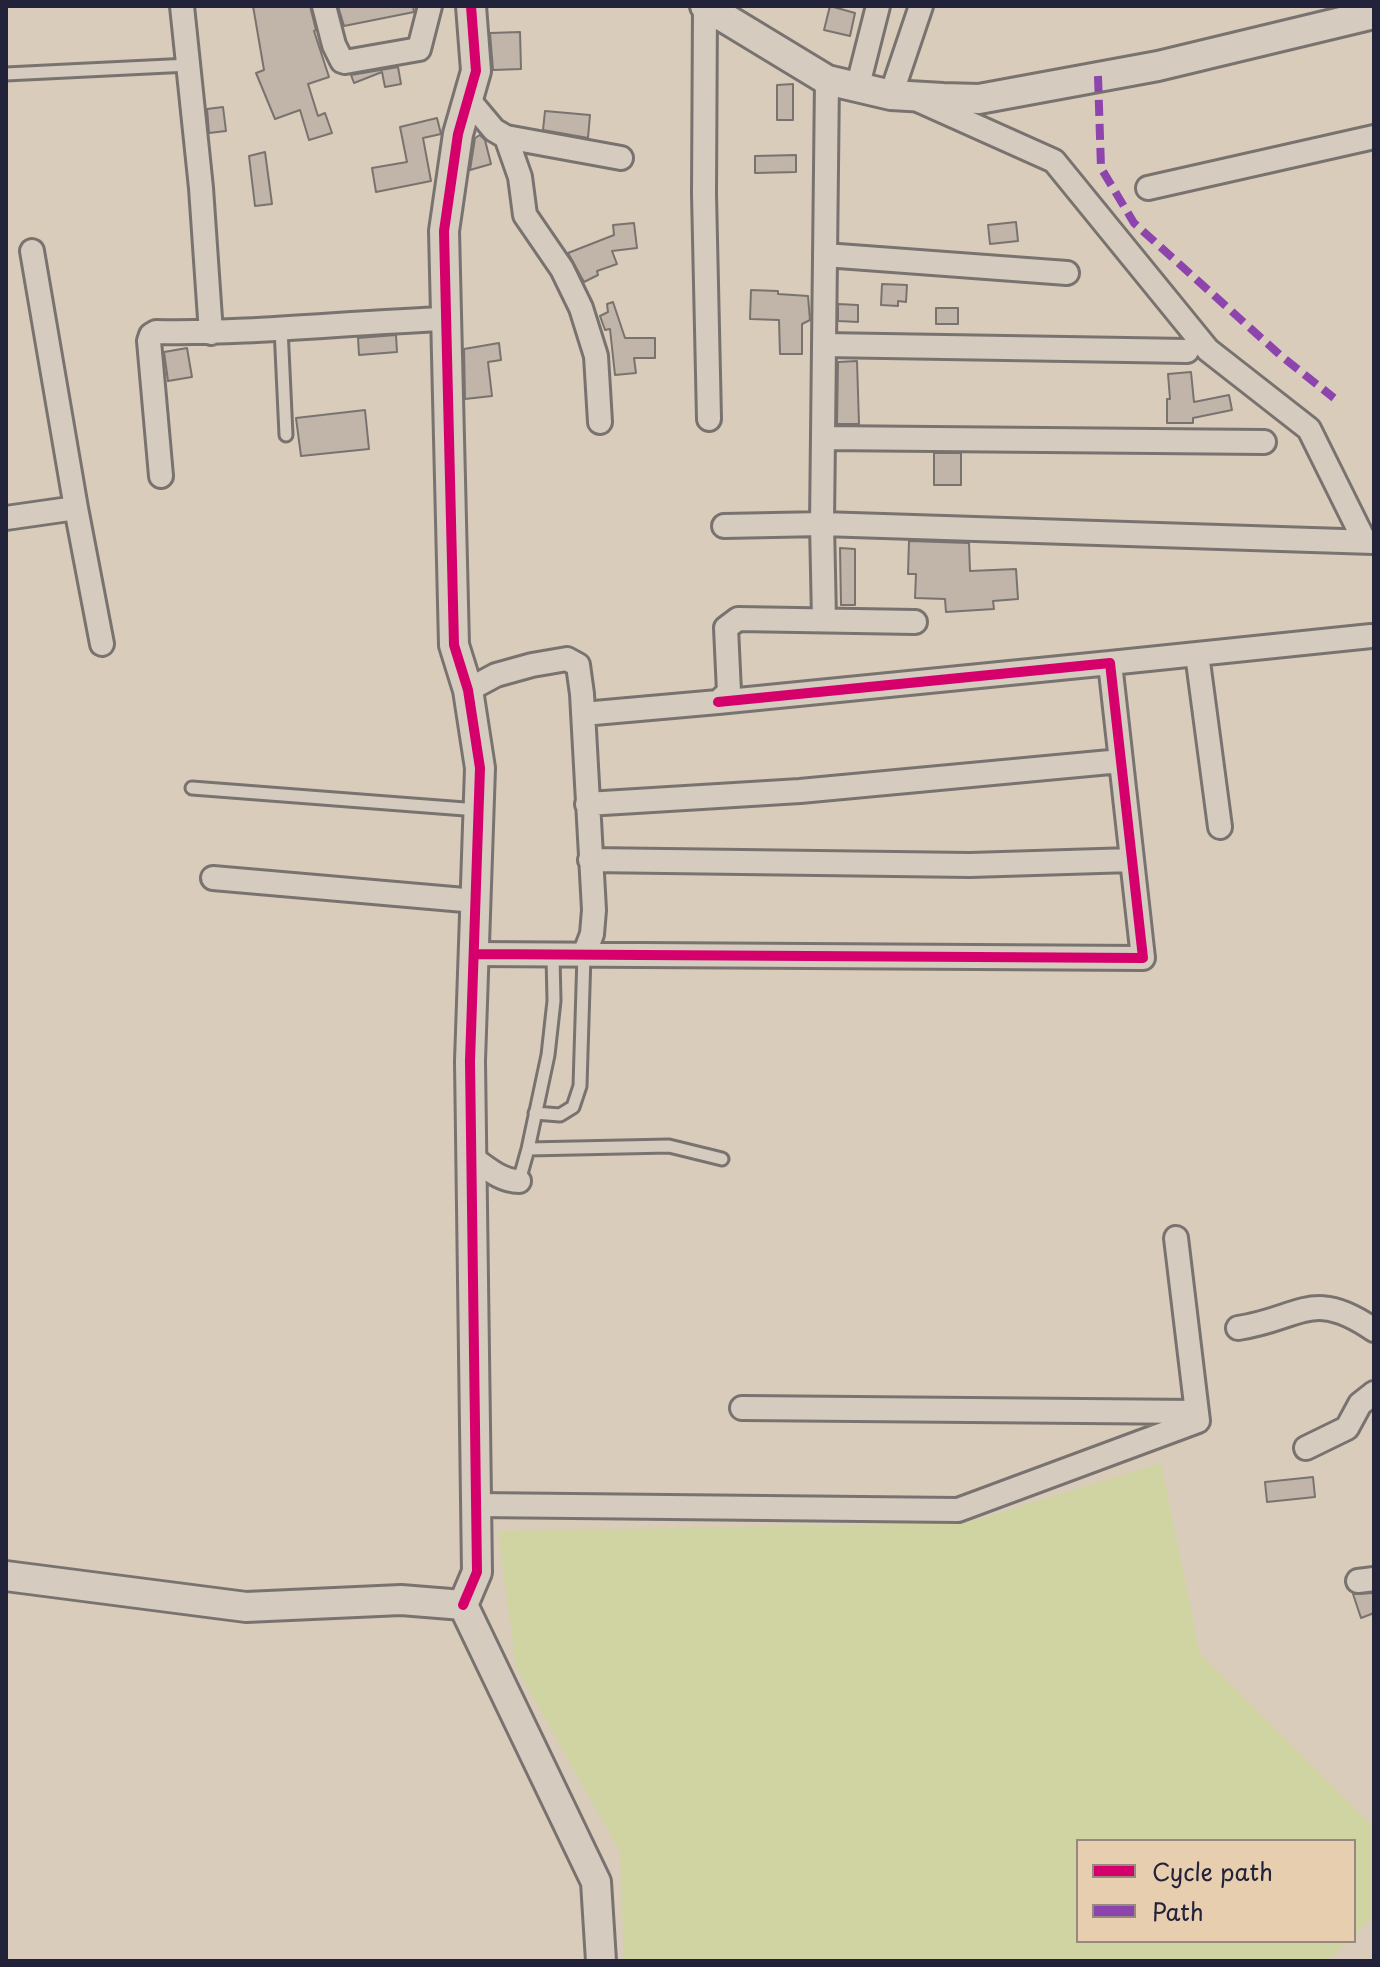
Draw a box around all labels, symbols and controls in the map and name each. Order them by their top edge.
legend [1076,1839,1356,1943]
text: Cycle path [1152,1853,1273,1889]
text: Path [1152,1893,1204,1929]

